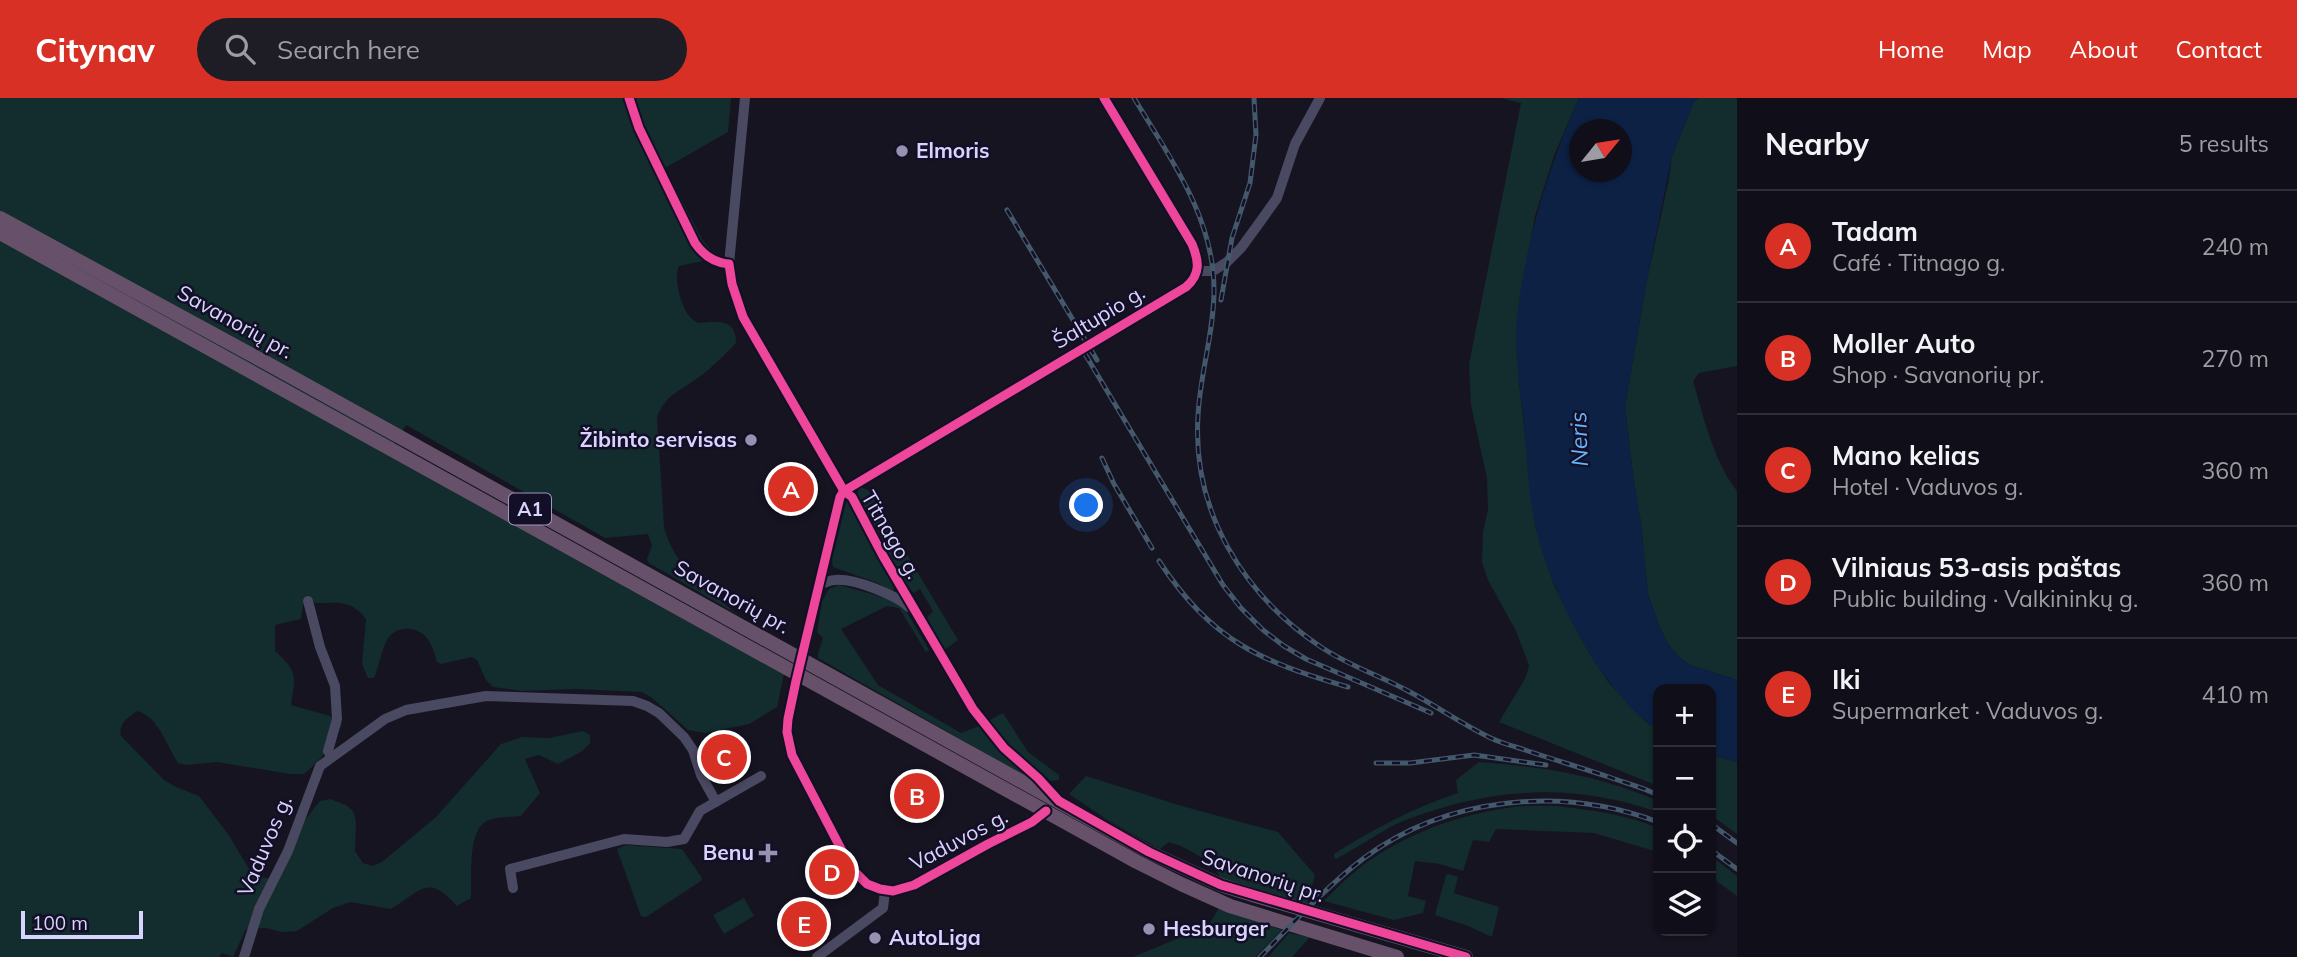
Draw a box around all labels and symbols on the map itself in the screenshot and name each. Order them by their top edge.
north arrow [1569,119,1632,182]
place label: Elmoris [916,137,990,163]
marker: Elmoris [894,143,910,159]
street label: Savanorių pr. [173,279,298,364]
street label: Šaltupio g. [1048,279,1149,354]
water label: Neris [1563,411,1594,467]
place label: Žibinto servisas [580,426,737,452]
marker: Žibinto servisas [743,432,759,448]
pin: A [768,463,814,515]
street label: Titnago g. [856,486,928,583]
your location [1069,488,1103,522]
road number: A1 [509,494,551,524]
street label: Savanorių pr. [670,554,795,639]
pin: C [701,731,747,783]
pin: B [894,770,940,822]
street label: Vaduvos g. [231,791,297,900]
street label: Vaduvos g. [905,802,1012,876]
place label: Benu [703,839,754,865]
street label: Savanorių pr. [1198,843,1328,907]
marker: Benu [760,845,776,861]
pin: D [809,846,855,898]
pin: E [781,898,827,950]
scale bar [21,908,144,940]
place label: Hesburger [1163,915,1268,941]
marker: Hesburger [1141,921,1157,937]
place label: AutoLiga [889,924,981,950]
marker: AutoLiga [867,930,883,946]

